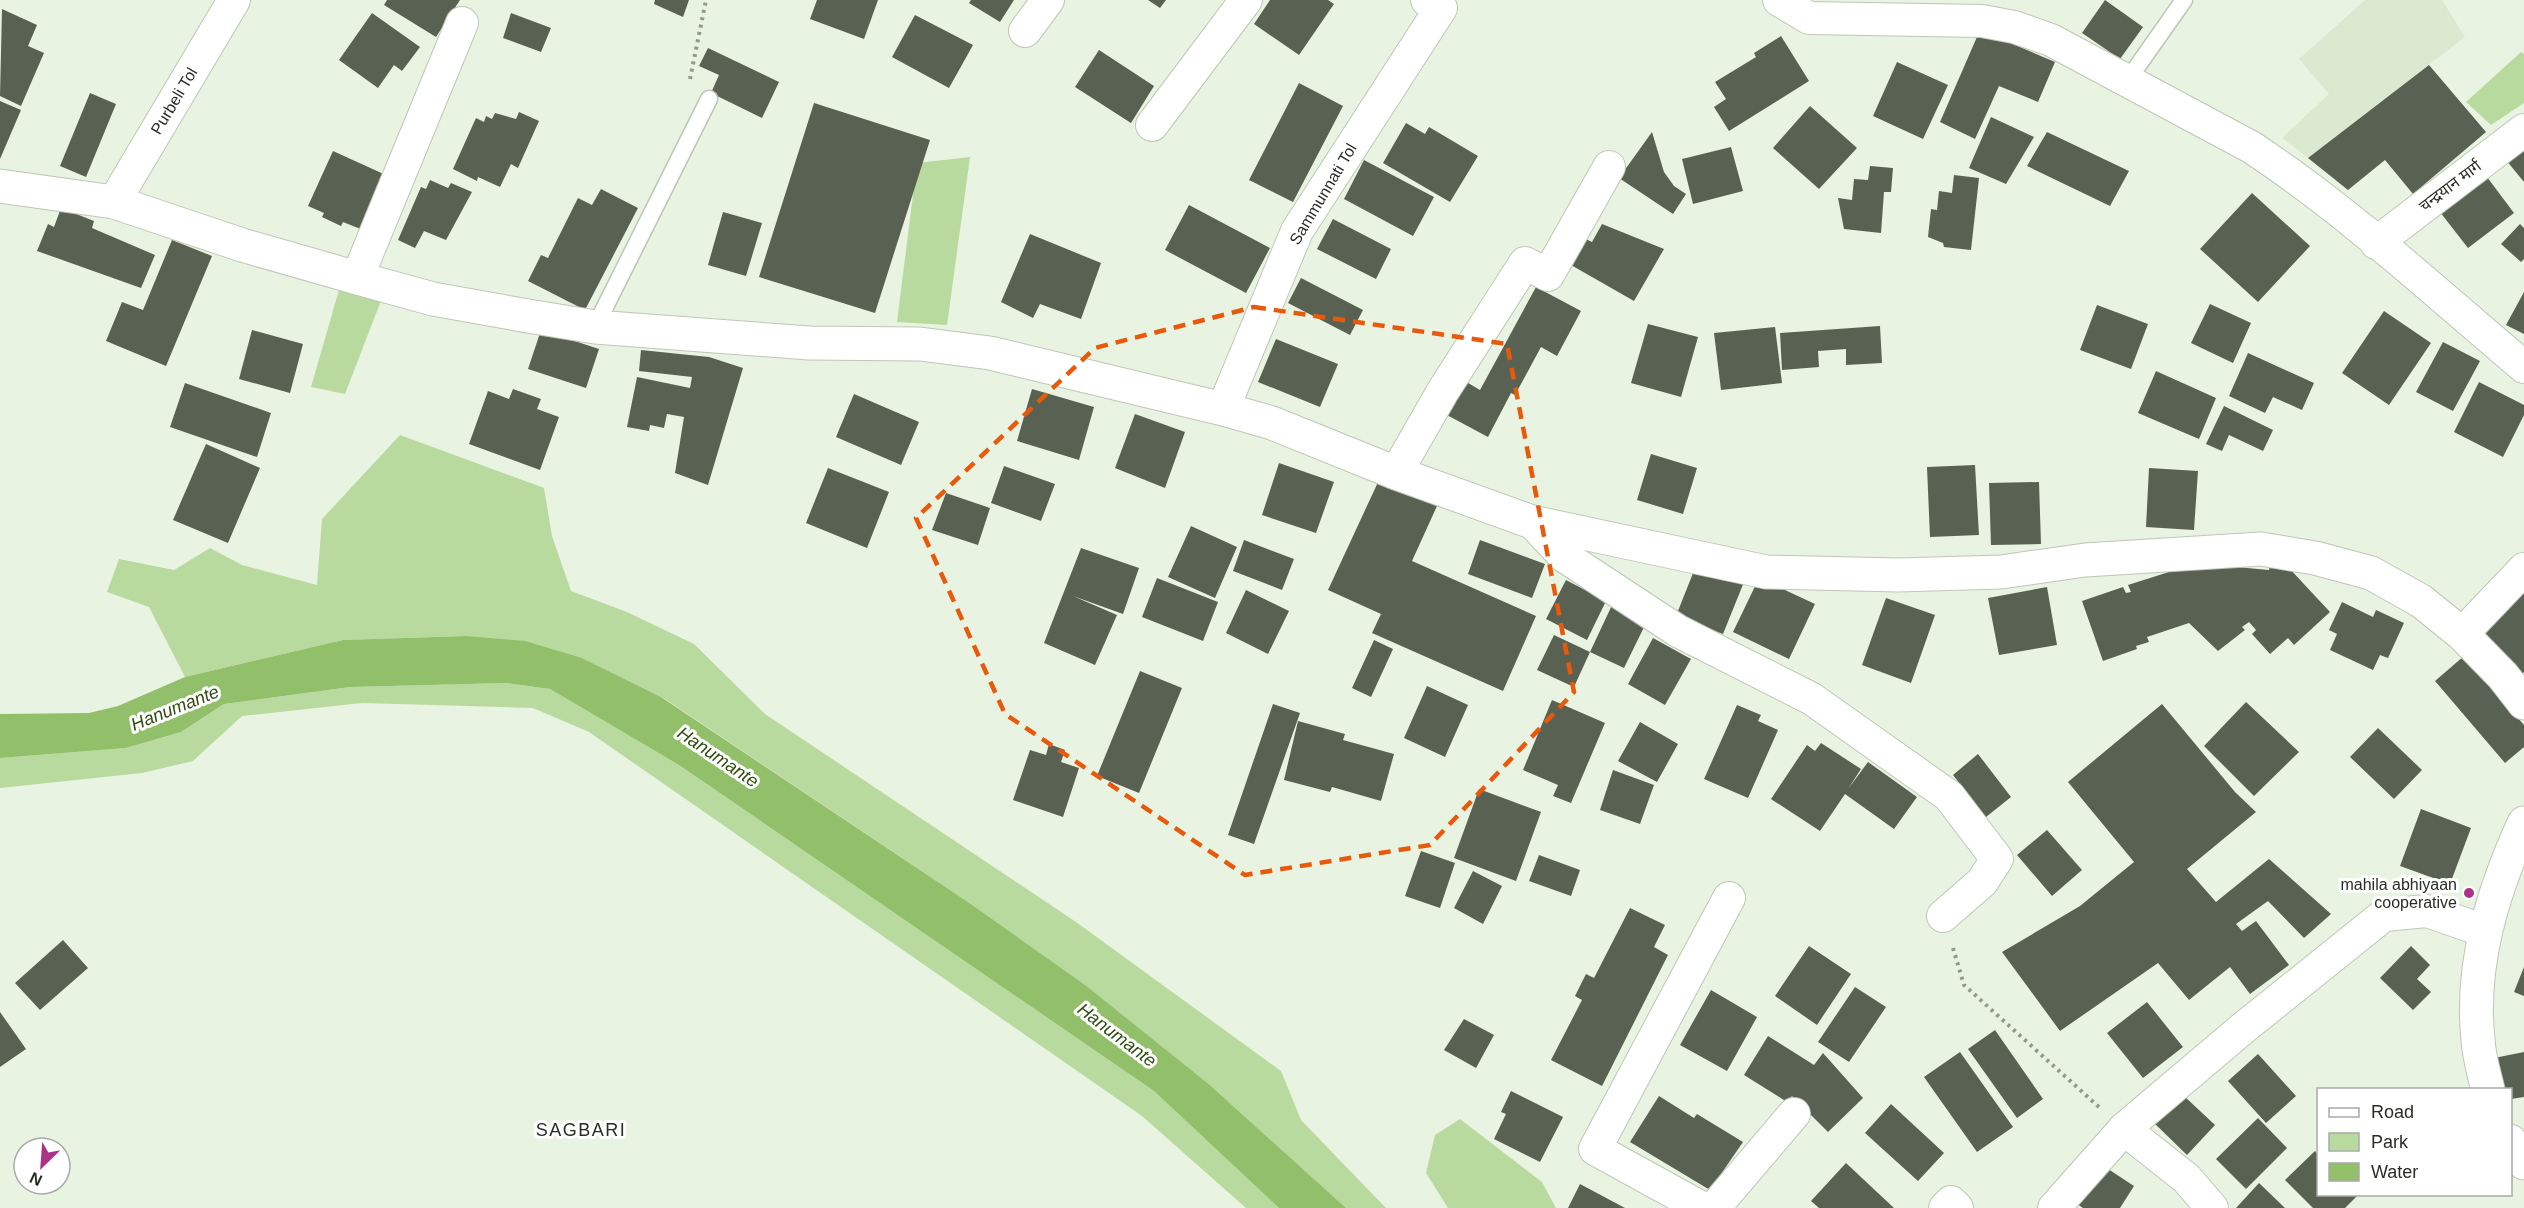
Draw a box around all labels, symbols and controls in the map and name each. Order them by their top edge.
street label: Purbeli Tol [148,65,200,137]
street label: Sammunnati Tol [1286,141,1360,247]
street label: चन्द्र‌यान मार्ग [2415,156,2485,215]
water label: Hanumante [128,681,222,735]
water label: Hanumante [674,723,762,791]
place label: mahila abhiyaan cooperative [2340,876,2457,911]
marker: mahila abhiyaan cooperative [2462,886,2476,900]
water label: Hanumante [1074,999,1160,1071]
legend [2317,1088,2512,1196]
text: Road [2371,1102,2414,1122]
district label: SAGBARI [536,1120,626,1140]
text: Park [2371,1132,2409,1152]
north arrow [12,1136,72,1196]
text: Water [2371,1162,2418,1182]
text: N [27,1169,45,1189]

